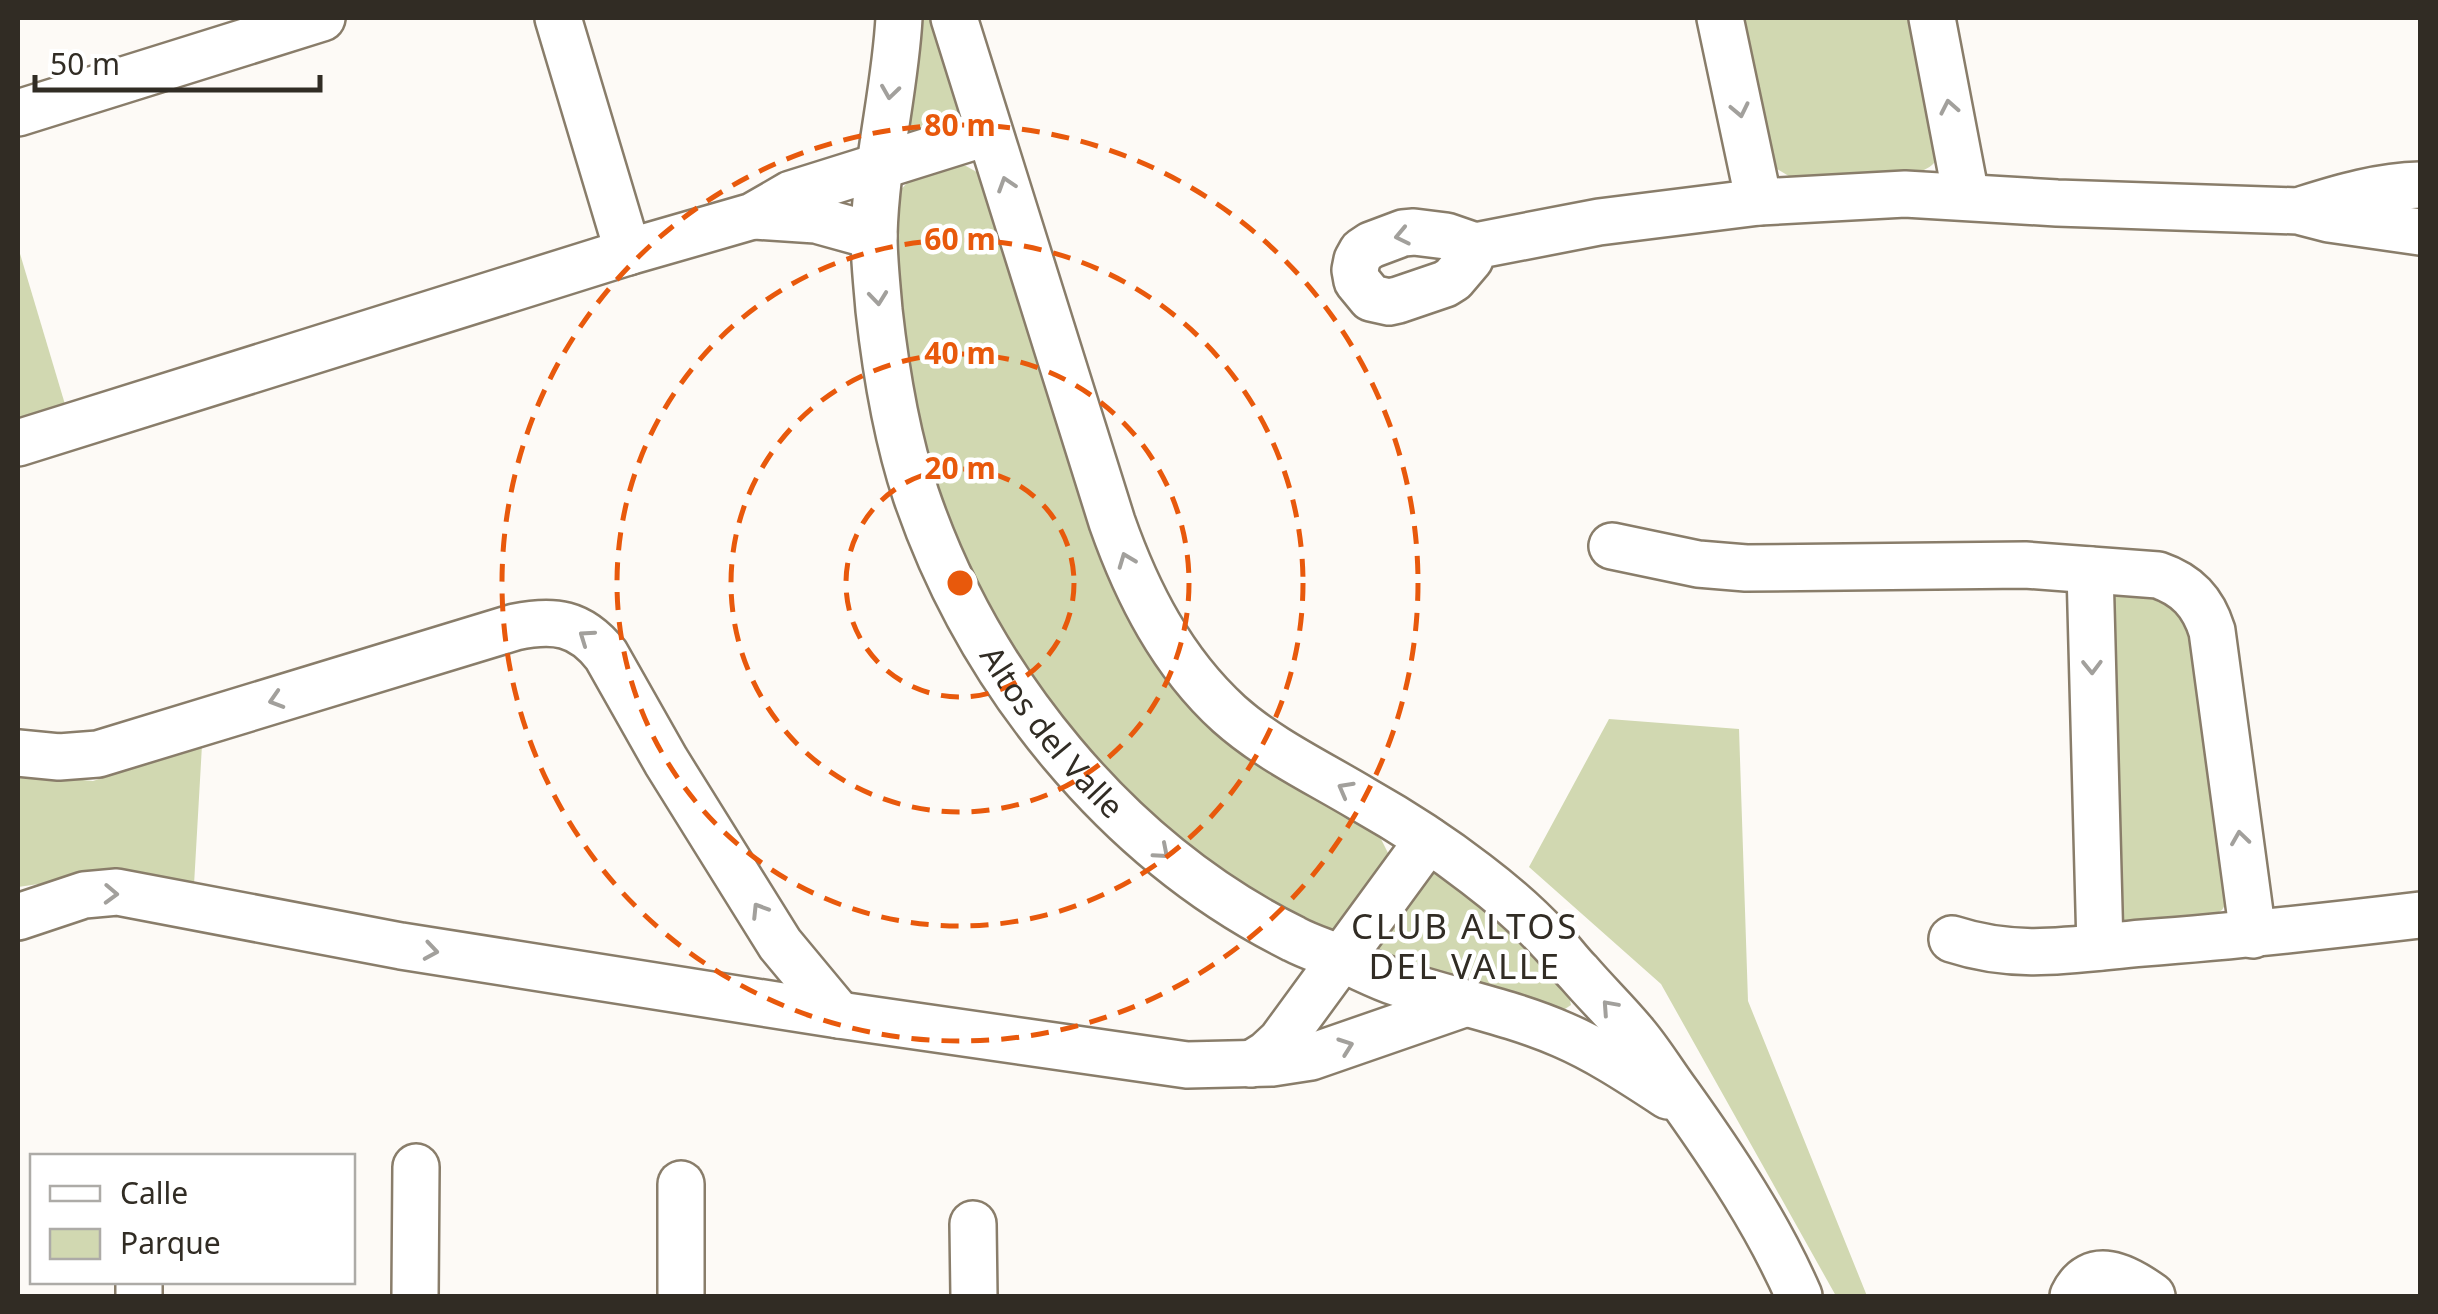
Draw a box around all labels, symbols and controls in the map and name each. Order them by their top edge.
scale bar [35,30,320,92]
text: 50 m [50,43,120,84]
one-way arrow [880,83,901,100]
one-way arrow [1939,99,1960,115]
one-way arrow [1728,101,1749,118]
text: 80 m [924,104,996,145]
one-way arrow [997,176,1018,193]
text: 60 m [924,218,996,259]
one-way arrow [1394,224,1411,245]
one-way arrow [867,290,888,306]
text: 40 m [924,332,996,373]
text: 20 m [924,447,996,488]
one-way arrow [1118,553,1138,570]
centre of rings [942,565,978,601]
one-way arrow [579,631,597,649]
street label: Altos del Valle [971,637,1134,827]
one-way arrow [2082,660,2103,676]
one-way arrow [268,689,285,709]
one-way arrow [1338,782,1356,801]
one-way arrow [2231,830,2252,847]
one-way arrow [1150,840,1168,858]
one-way arrow [104,883,120,904]
district label: CLUB ALTOS DEL VALLE [1351,902,1579,989]
one-way arrow [752,903,771,921]
one-way arrow [422,940,439,961]
one-way arrow [1603,1000,1621,1019]
one-way arrow [1336,1037,1353,1058]
legend [30,1154,355,1284]
text: Calle [120,1172,188,1213]
text: Parque [120,1222,221,1263]

